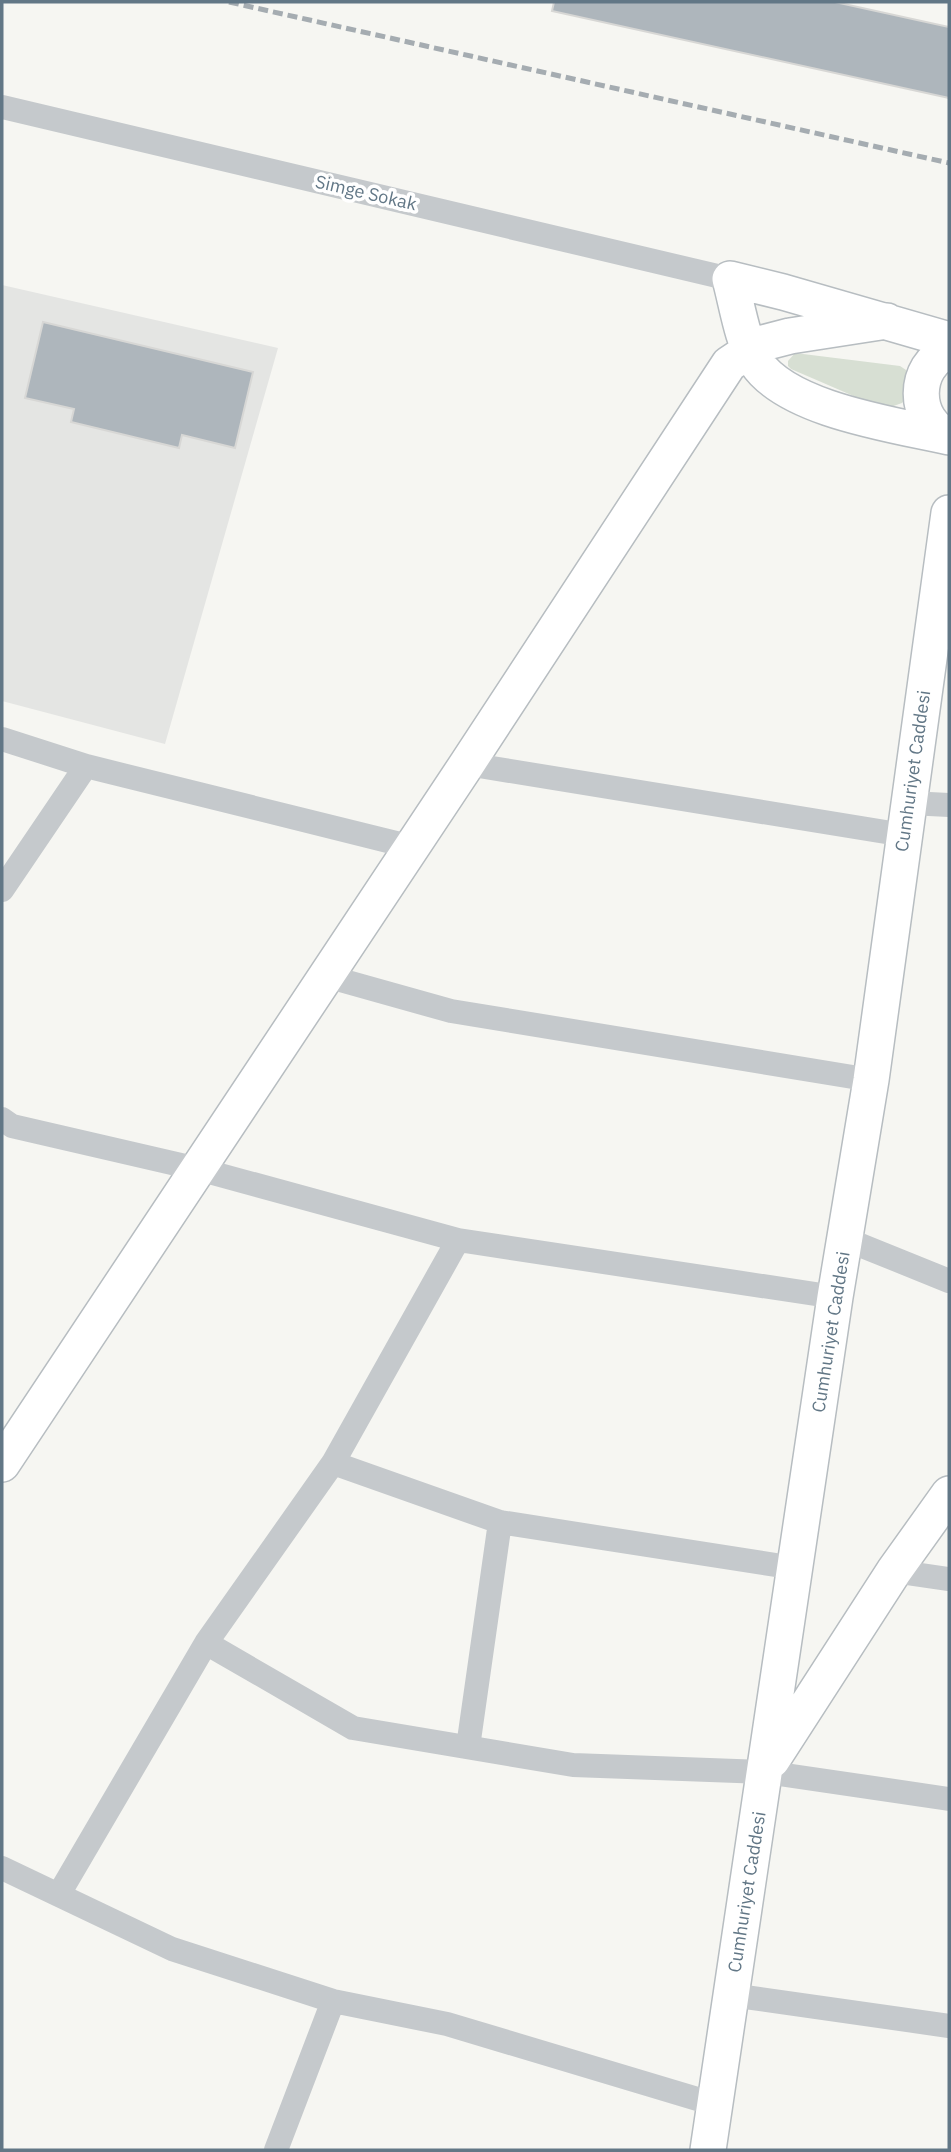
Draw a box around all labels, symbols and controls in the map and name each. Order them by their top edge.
street label: Simge Sokak [313,170,419,215]
street label: Cumhuriyet Caddesi [890,689,935,853]
street label: Cumhuriyet Caddesi [806,1250,855,1414]
street label: Cumhuriyet Caddesi [722,1810,771,1974]

